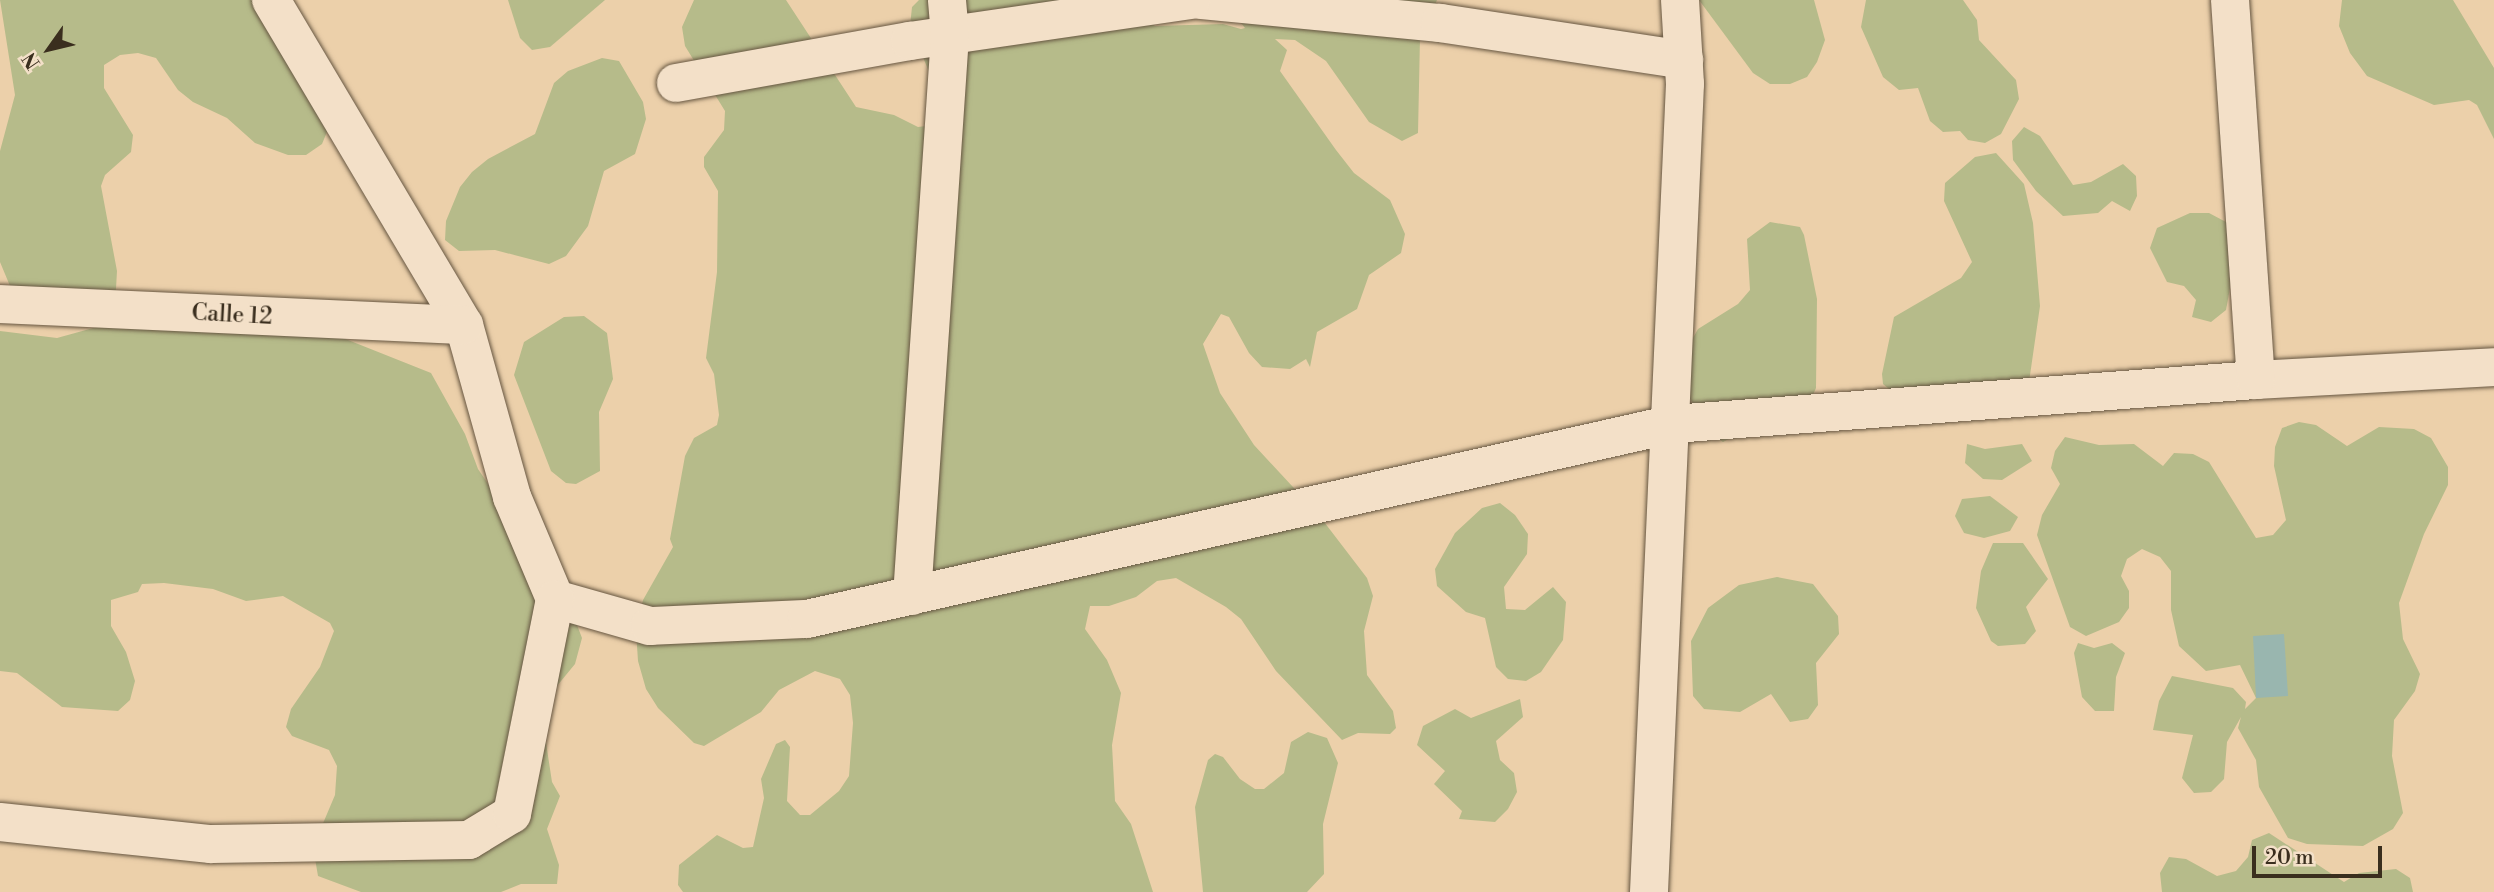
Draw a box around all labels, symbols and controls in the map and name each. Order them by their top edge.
north arrow [14,14,84,84]
text: N [17,48,46,74]
street label: Calle 12 [191,299,273,331]
scale bar [2256,832,2386,876]
text: 20 m [2265,845,2314,871]

